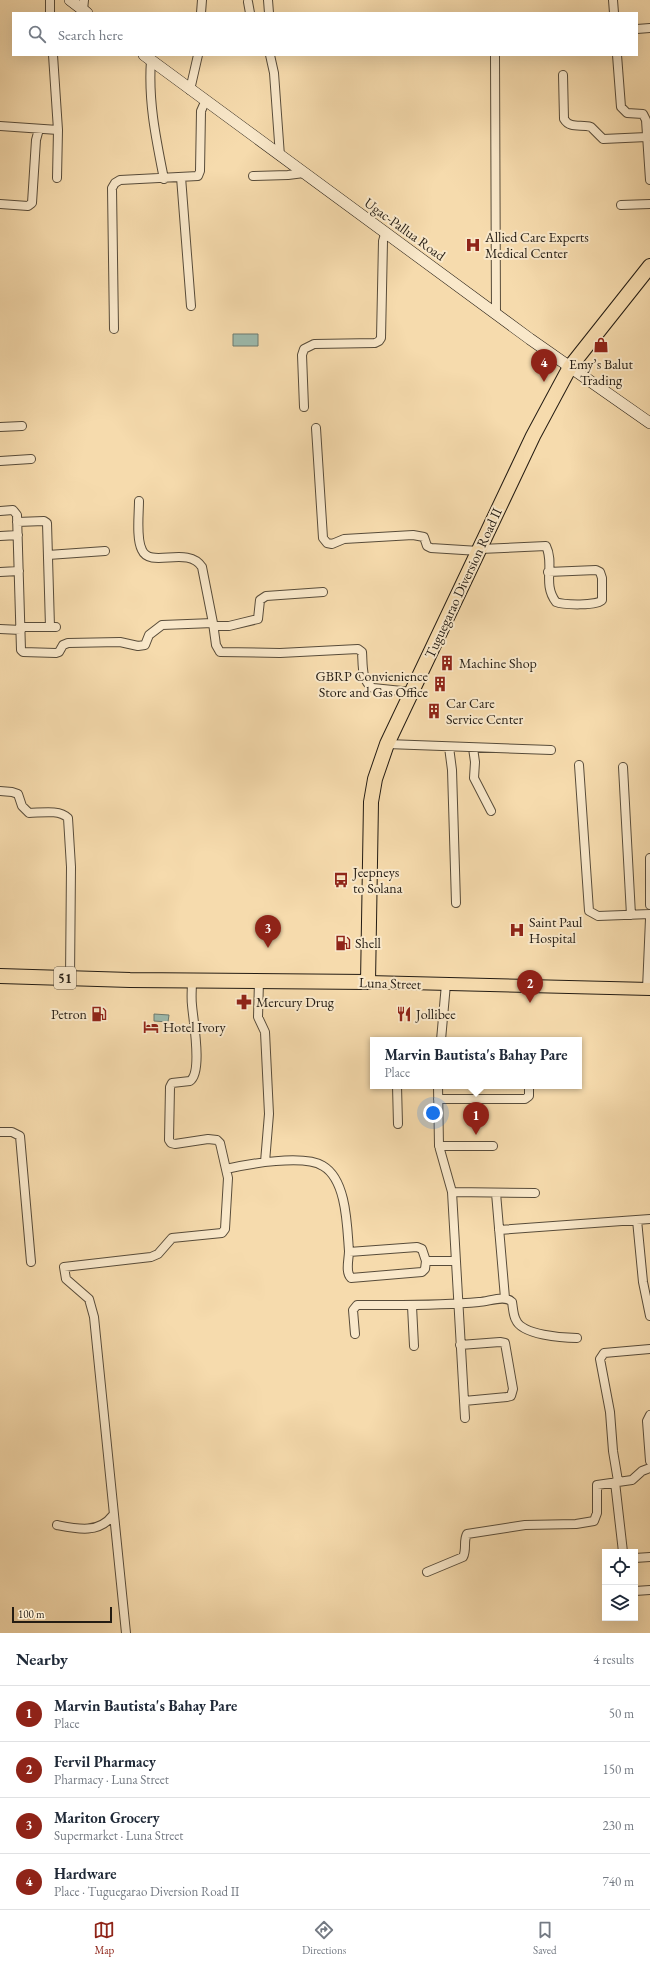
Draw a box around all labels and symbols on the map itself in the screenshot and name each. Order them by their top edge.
street label: Ugac-Pallua Road [361,194,450,265]
place label: Allied Care Experts Medical Center [484,228,589,262]
hospital icon: Allied Care Experts Medical Center [464,236,482,254]
shop icon: Emy’s Balut Trading [592,336,610,354]
pin: 4 [531,349,557,382]
place label: Emy’s Balut Trading [569,355,634,389]
street label: Tuguegarao Diversion Road Ⅱ [420,504,506,661]
building icon: Machine Shop [438,654,456,672]
place label: Machine Shop [459,654,537,672]
place label: GBRP Convienience Store and Gas Office [316,667,429,701]
building icon: GBRP Convienience Store and Gas Office [431,675,449,693]
place label: Car Care Service Center [446,694,524,728]
building icon: Car Care Service Center [425,702,443,720]
place label: Jeepneys to Solana [352,863,403,897]
bus stop icon: Jeepneys to Solana [332,871,350,889]
place label: Saint Paul Hospital [529,913,583,947]
pin: 3 [255,915,281,948]
hospital icon: Saint Paul Hospital [508,921,526,939]
fuel station icon: Shell [334,934,352,952]
place label: Shell [355,934,382,952]
road number: 51 [54,967,76,989]
pin: 2 [517,970,543,1003]
street label: Luna Street [359,973,422,993]
pharmacy icon: Mercury Drug [235,993,253,1011]
place label: Mercury Drug [256,993,335,1011]
place label: Petron [51,1005,88,1023]
fuel station icon: Petron [90,1005,108,1023]
restaurant icon: Jollibee [395,1005,413,1023]
place label: Jollibee [415,1005,456,1023]
hotel icon: Hotel Ivory [142,1018,160,1036]
place label: Hotel Ivory [163,1018,226,1036]
pin: 1 [463,1102,489,1135]
your location [423,1103,443,1123]
scale bar [12,1605,112,1624]

